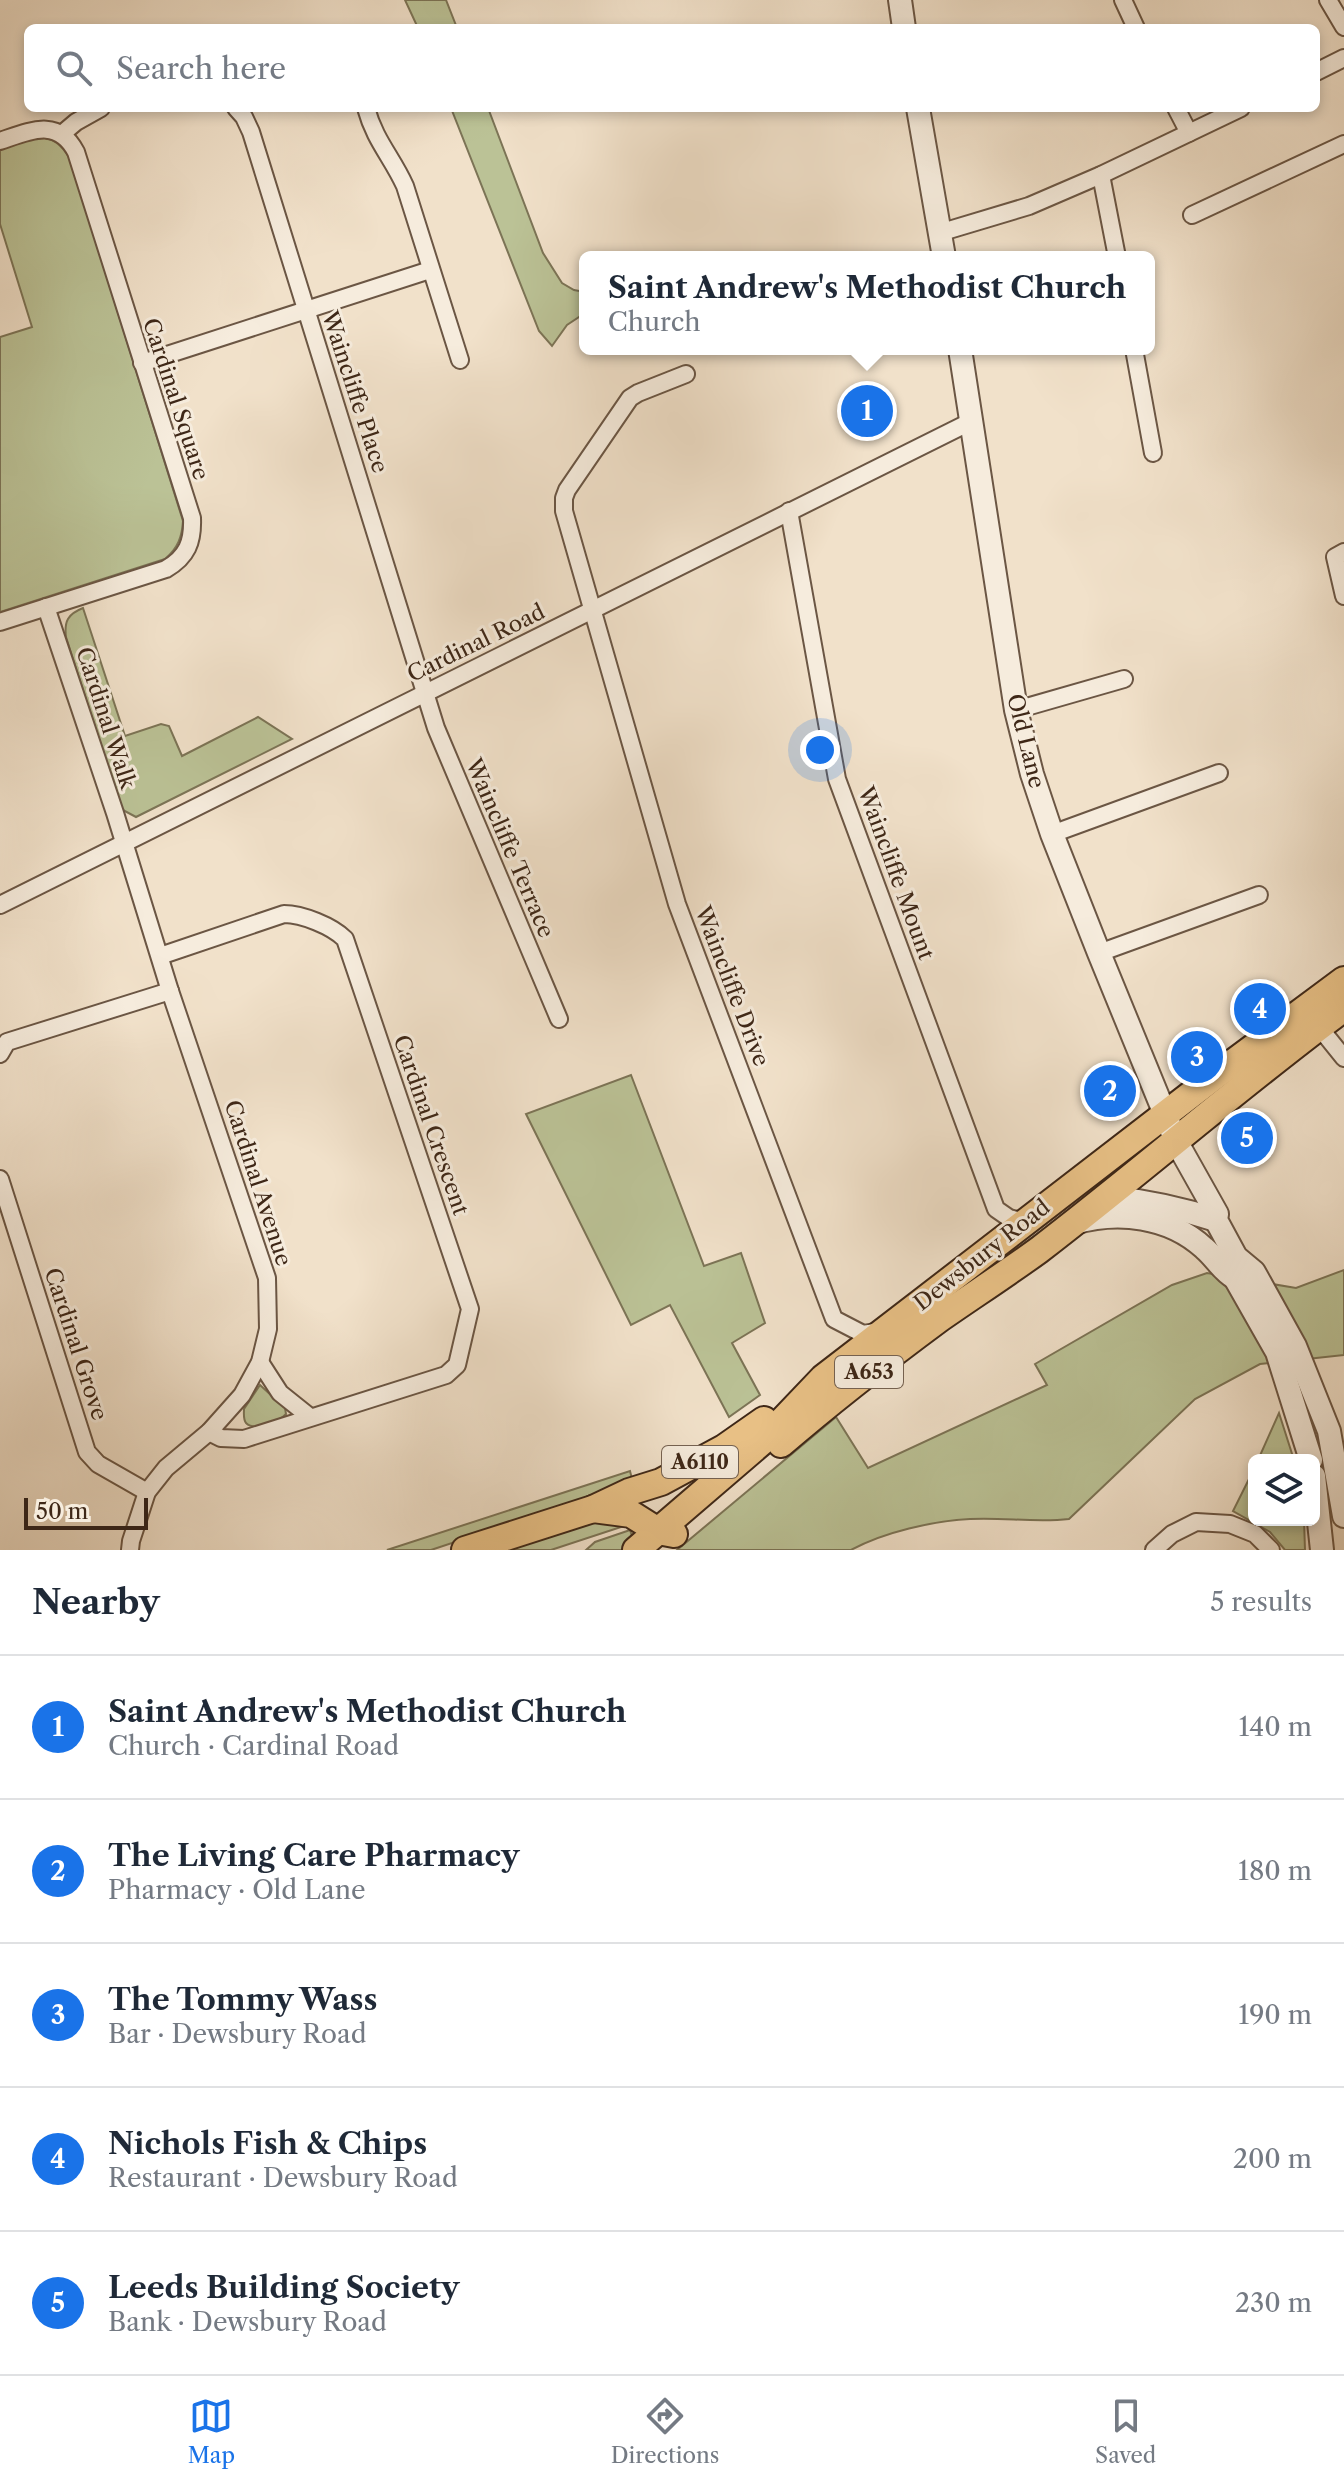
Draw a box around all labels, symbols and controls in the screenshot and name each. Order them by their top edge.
search box [24,24,1320,112]
icon: search [52,46,96,90]
text: Search here [116,50,286,87]
popup [579,251,1155,355]
text: Saint Andrew's Methodist Church [608,269,1126,306]
text: Church [608,306,701,338]
street label: Waincliffe Place [316,307,394,476]
street label: Cardinal Square [137,315,215,483]
pin: 1 [841,381,893,441]
street label: Cardinal Road [403,598,549,688]
street label: Cardinal Walk [70,644,142,794]
street label: Old Lane [1001,691,1051,791]
your location [800,730,840,770]
street label: Waincliffe Terrace [460,753,560,942]
street label: Waincliffe Mount [852,782,940,963]
street label: Waincliffe Drive [689,901,775,1070]
pin: 4 [1234,979,1286,1039]
pin: 3 [1171,1027,1223,1087]
street label: Cardinal Crescent [388,1031,475,1219]
pin: 2 [1084,1061,1136,1121]
street label: Cardinal Avenue [218,1097,298,1269]
pin: 5 [1221,1108,1273,1168]
street label: Dewsbury Road [909,1194,1055,1316]
street label: Cardinal Grove [39,1264,113,1424]
road number: A653 [835,1356,903,1388]
road number: A6110 [662,1446,738,1478]
map controls [1248,1454,1320,1526]
button: layers [1248,1454,1320,1526]
scale bar [24,1494,148,1530]
text: 50 m [36,1498,88,1525]
text: Nearby [32,1581,160,1623]
text: 5 results [1210,1586,1312,1618]
text: Saint Andrew's Methodist Church [108,1693,627,1730]
text: 1 [52,1711,64,1743]
text: 140 m [1238,1711,1312,1743]
text: Church · Cardinal Road [108,1730,399,1762]
text: The Living Care Pharmacy [108,1837,519,1874]
text: 2 [50,1855,66,1887]
text: 180 m [1238,1855,1312,1887]
text: Pharmacy · Old Lane [108,1874,366,1906]
text: The Tommy Wass [108,1981,377,2018]
text: 3 [51,1999,65,2031]
text: 190 m [1238,1999,1312,2031]
text: Bar · Dewsbury Road [108,2018,367,2050]
text: Nichols Fish & Chips [108,2125,427,2162]
text: 4 [50,2143,66,2175]
text: 200 m [1233,2143,1312,2175]
text: Restaurant · Dewsbury Road [108,2162,458,2194]
text: Leeds Building Society [108,2269,459,2306]
text: 5 [51,2287,65,2319]
text: 230 m [1235,2287,1312,2319]
text: Bank · Dewsbury Road [108,2306,387,2338]
tab: Map [188,2394,235,2469]
tab: Directions [611,2394,719,2469]
tab: Saved [1095,2394,1156,2469]

